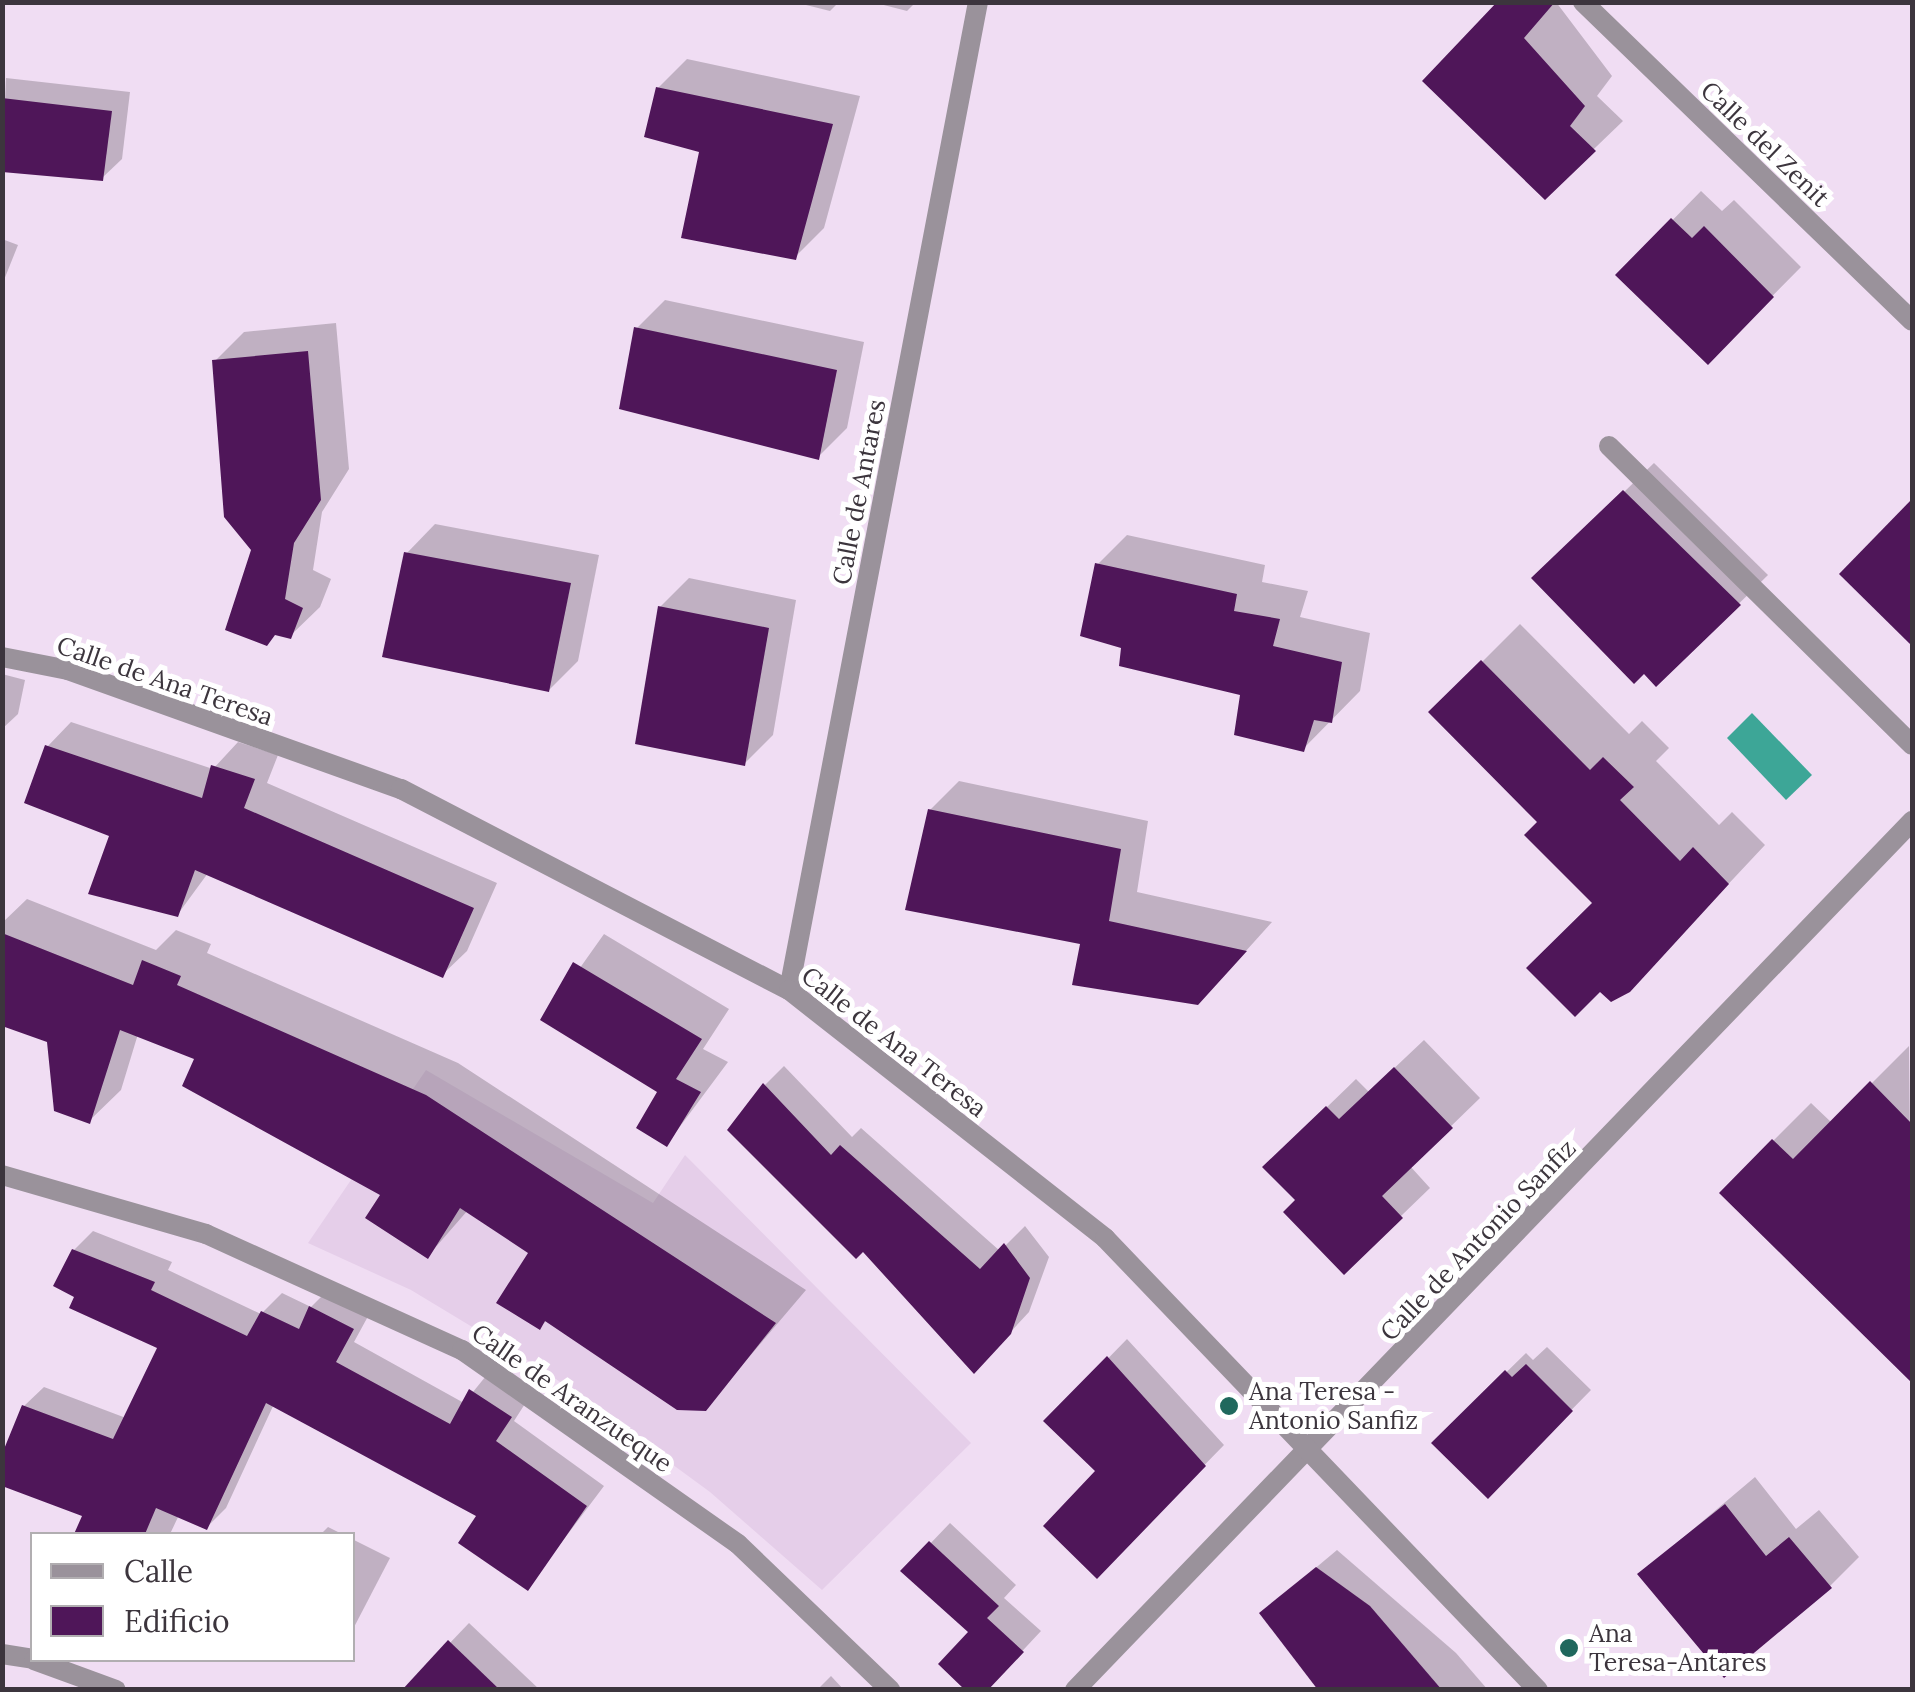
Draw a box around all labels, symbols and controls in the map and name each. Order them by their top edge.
street label: Calle del Zenit [1694,75,1836,213]
street label: Calle de Antares [826,397,892,587]
street label: Calle de Ana Teresa [53,630,277,732]
street label: Calle de Ana Teresa [796,960,992,1124]
street label: Calle de Antonio Sanfiz [1374,1133,1582,1347]
street label: Calle de Aranzueque [466,1318,678,1478]
place label: Ana Teresa - Antonio Sanfiz [1249,1377,1418,1436]
marker: Ana Teresa - Antonio Sanfiz [1218,1395,1240,1417]
legend [30,1532,355,1662]
text: Calle [124,1552,193,1590]
text: Edificio [124,1602,230,1640]
place label: Ana Teresa-Antares [1589,1619,1767,1678]
marker: Ana Teresa-Antares [1558,1637,1580,1659]

